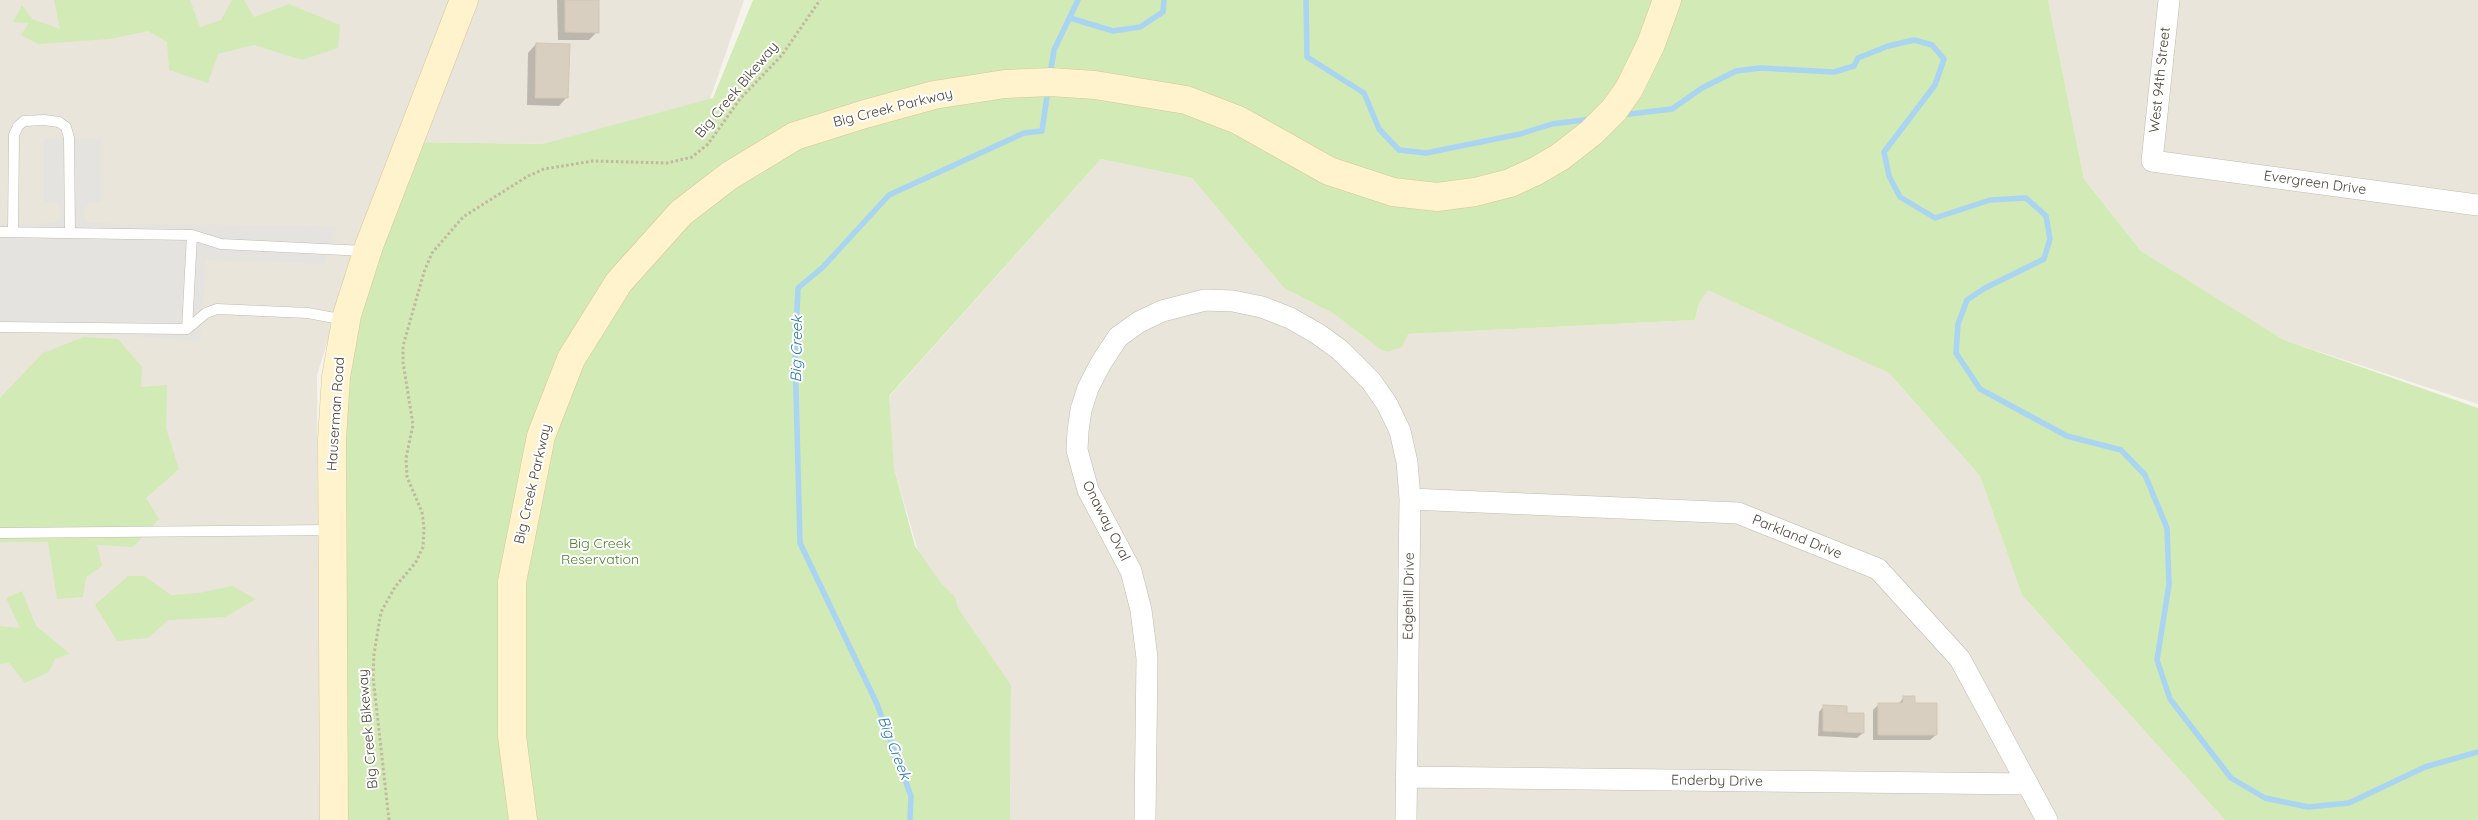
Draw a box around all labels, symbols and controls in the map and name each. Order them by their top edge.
street label: West 94th Street [2146,26,2174,134]
street label: Big Creek Bikeway [692,39,782,141]
street label: Big Creek Parkway [831,85,955,131]
street label: Evergreen Drive [2263,167,2367,199]
water label: Big Creek [787,316,807,382]
street label: Hauserman Road [324,356,348,472]
street label: Big Creek Parkway [511,422,555,546]
street label: Onaway Oval [1079,478,1133,564]
street label: Parkland Drive [1750,511,1844,563]
park label: Big Creek Reservation [561,536,639,568]
street label: Edgehill Drive [1400,552,1418,640]
street label: Big Creek Bikeway [354,668,382,790]
water label: Big Creek [874,714,914,782]
street label: Enderby Drive [1671,772,1763,790]

